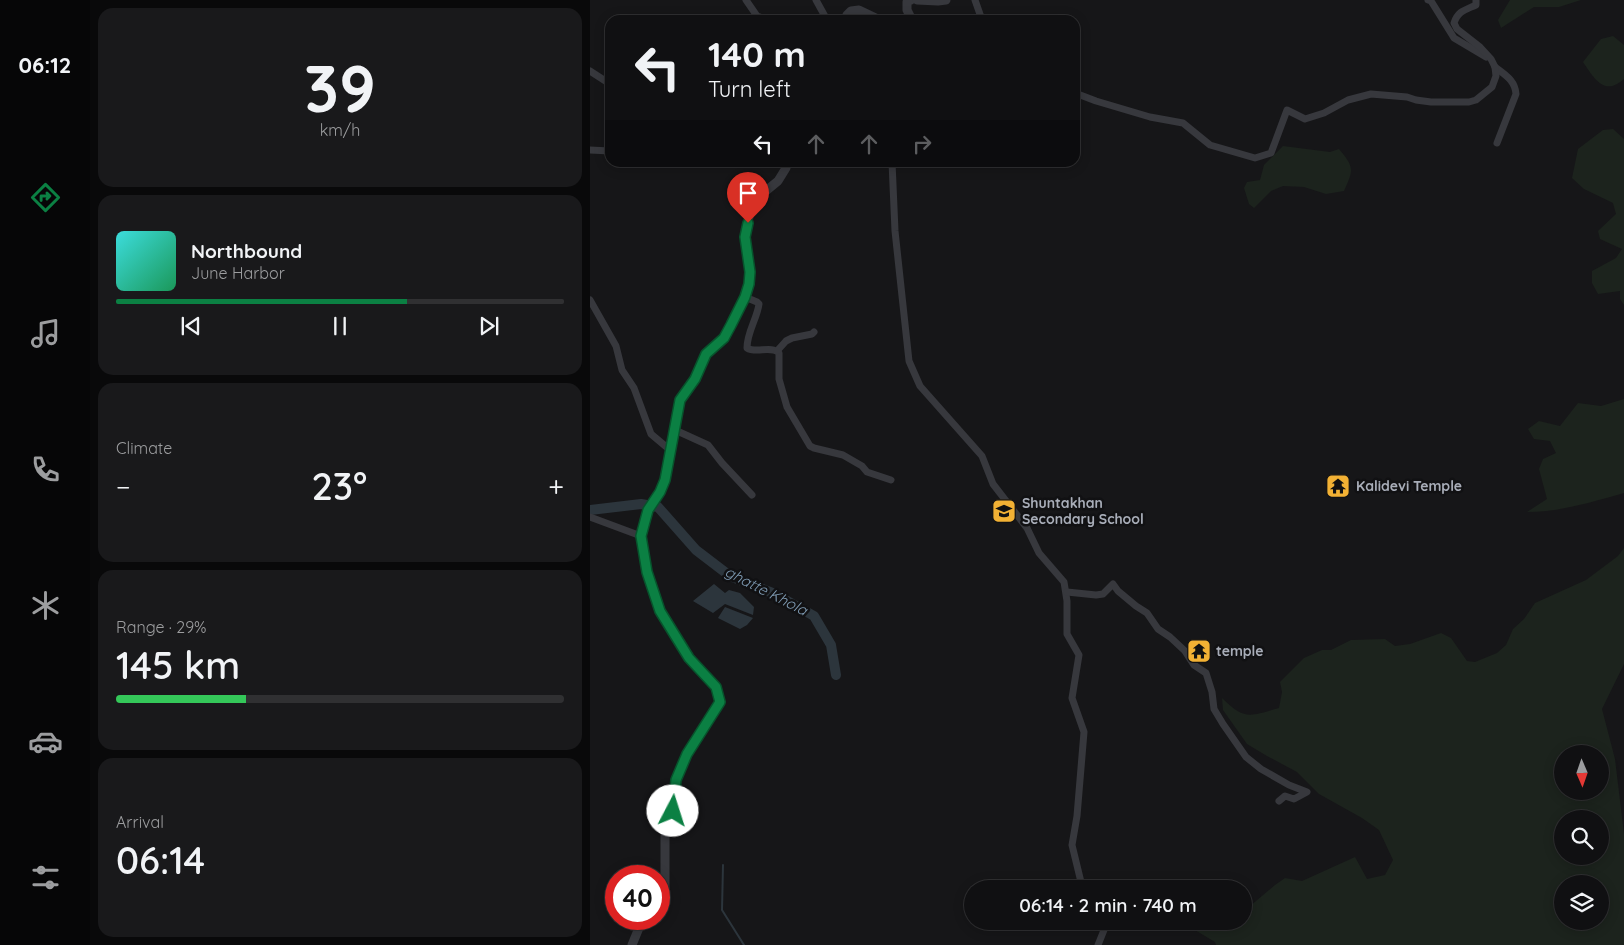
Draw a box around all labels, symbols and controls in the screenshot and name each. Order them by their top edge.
text: 140 m [708,32,806,76]
icon: left [625,35,690,100]
text: 39 [304,47,376,128]
text: 06:12 [19,51,71,79]
text: Turn left [708,75,791,103]
text: km/h [320,120,360,140]
icon: left [749,130,777,158]
icon: ahead [802,130,830,158]
icon: ahead [855,130,883,158]
icon: right [908,130,936,158]
pin [727,172,769,223]
icon: arrive [734,179,762,207]
icon: directions [28,180,63,215]
text: Northbound [191,239,302,263]
text: June Harbor [191,263,285,283]
icon: previous [177,312,205,340]
icon: pause [326,312,354,340]
icon: next [475,312,503,340]
icon: music [28,316,63,351]
text: Climate [116,438,172,458]
icon: phone [28,452,63,487]
text: 23° [311,462,367,510]
text: − [116,469,131,504]
text: + [548,469,564,504]
temple icon: Kalidevi Temple [1325,473,1351,499]
place label: Kalidevi Temple [1356,477,1462,495]
place label: Shuntakhan Secondary School [1022,494,1144,528]
school or university icon: Shuntakhan Secondary School [991,498,1017,524]
water label: ghatte Khola [722,562,811,620]
icon: climate [28,588,63,623]
text: Range · 29% [116,617,207,637]
temple icon: temple [1186,638,1212,664]
text: 145 km [116,641,240,689]
place label: temple [1216,642,1264,660]
icon: car [28,724,63,759]
north arrow [1554,745,1609,800]
map controls [1554,745,1609,930]
position arrow [646,784,698,836]
button: search [1554,810,1609,865]
text: Arrival [116,812,164,832]
text: 06:14 [116,836,205,884]
icon: filters [28,860,63,895]
speed limit sign: 40 [605,865,670,930]
button: layers [1554,875,1609,930]
text: 06:14 · 2 min · 740 m [1019,893,1197,917]

